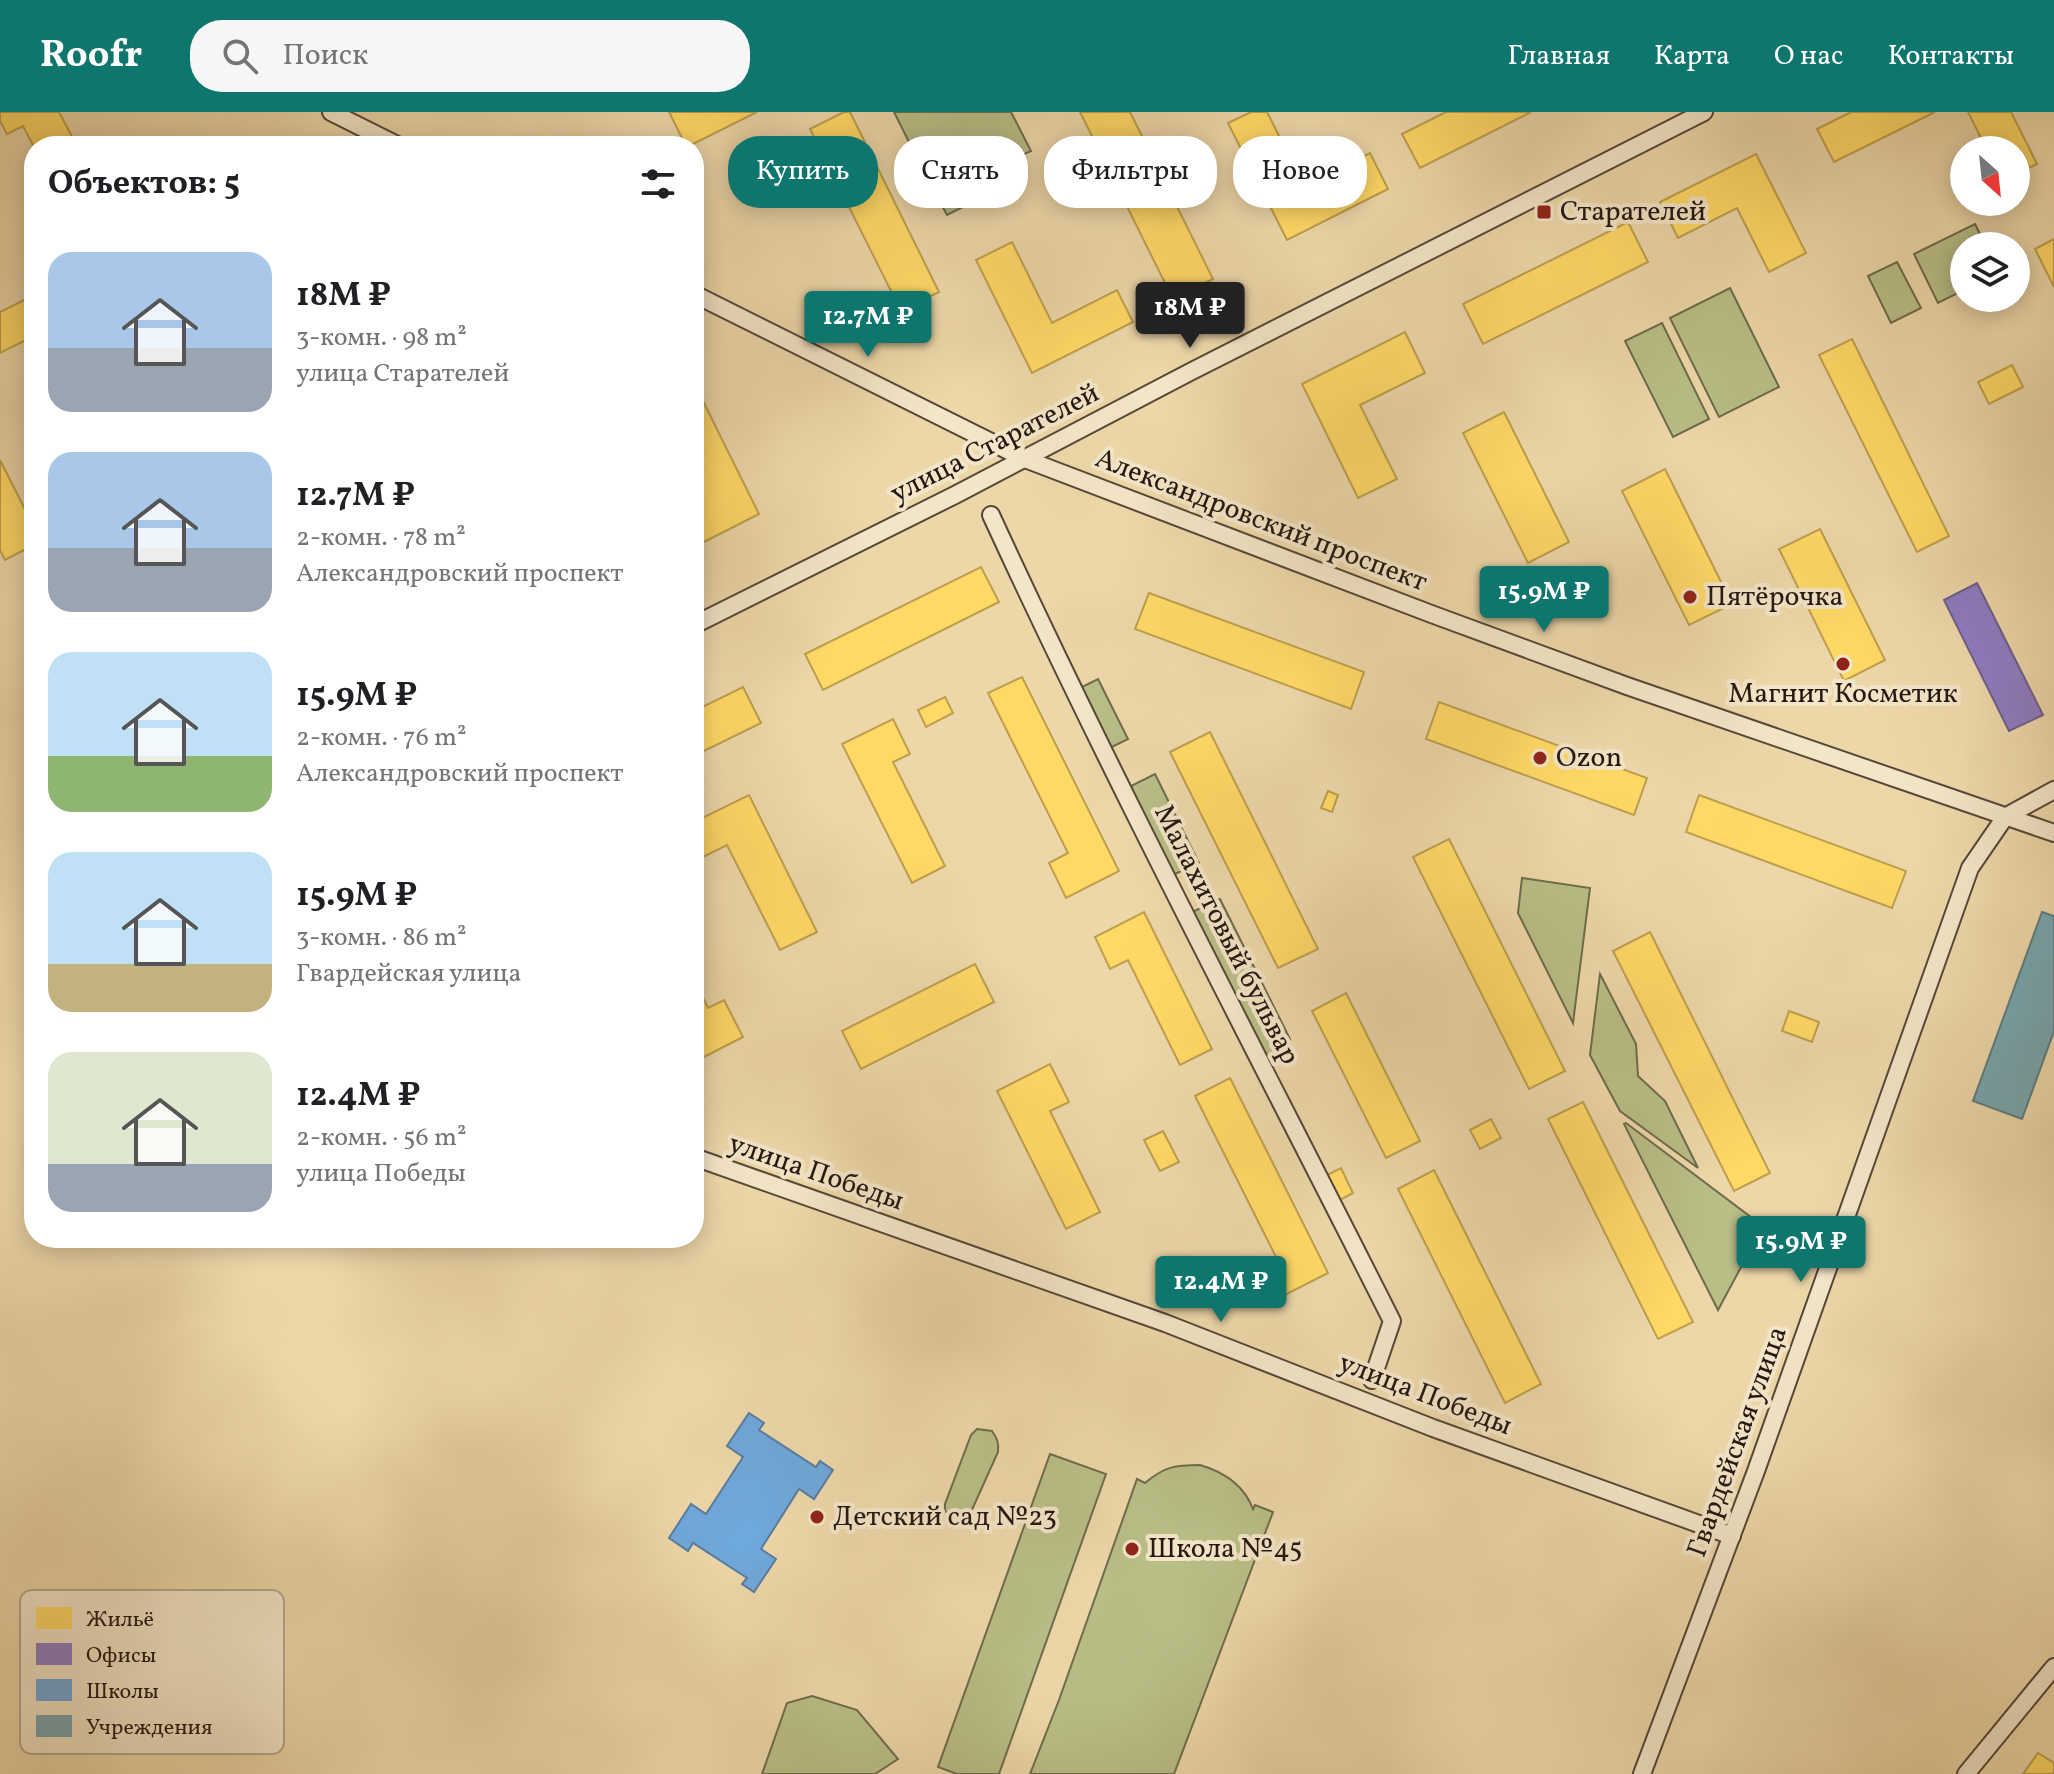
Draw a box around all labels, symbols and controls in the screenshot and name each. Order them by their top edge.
search box [190,20,750,92]
text: Roofr [40,30,142,83]
icon: search [218,34,262,78]
text: Поиск [282,35,368,77]
text: Главная [1508,37,1610,76]
text: Карта [1654,37,1730,76]
text: О нас [1774,37,1844,76]
text: Контакты [1888,37,2014,76]
chip: Купить [728,136,878,208]
chip: Снять [894,136,1028,208]
chip: Фильтры [1044,136,1217,208]
chip: Новое [1233,136,1367,208]
north arrow [1950,136,2030,216]
map controls [1950,136,2030,312]
text: Объектов: 5 [48,161,240,208]
icon: filters [636,162,680,206]
place label: Старателей [1560,193,1706,232]
marker: Старателей [1535,203,1553,221]
button: layers [1950,232,2030,312]
text: 18M ₽ [296,273,391,320]
pin: 18M ₽ [1134,282,1246,350]
icon: home [112,284,208,380]
text: 18M ₽ [1154,290,1226,326]
pin: 12.7M ₽ [794,291,942,359]
text: 12.7M ₽ [822,299,914,335]
text: 3-комн. · 98 m² [296,320,467,356]
text: улица Старателей [296,356,509,392]
street label: улица Старателей [884,374,1106,514]
street label: Александровский проспект [1089,440,1433,602]
text: 12.7M ₽ [296,473,415,520]
icon: home [112,484,208,580]
text: 2-комн. · 78 m² [296,520,466,556]
text: Александровский проспект [296,556,624,592]
pin: 15.9M ₽ [1470,566,1618,634]
text: 15.9M ₽ [1498,574,1590,610]
place label: Пятёрочка [1706,578,1843,617]
marker: Пятёрочка [1681,588,1699,606]
marker: Магнит Косметик [1834,655,1852,673]
text: 15.9M ₽ [296,673,417,720]
place label: Магнит Косметик [1728,675,1958,714]
icon: home [112,684,208,780]
text: 2-комн. · 76 m² [296,720,467,756]
place label: Ozon [1556,739,1622,778]
marker: Ozon [1531,749,1549,767]
text: Александровский проспект [296,756,624,792]
street label: Малахитовый бульвар [1143,798,1309,1072]
text: 15.9M ₽ [296,873,417,920]
icon: home [112,884,208,980]
text: 3-комн. · 86 m² [296,920,467,956]
text: Гвардейская улица [296,956,521,992]
text: 12.4M ₽ [296,1073,421,1120]
icon: home [112,1084,208,1180]
text: 2-комн. · 56 m² [296,1120,467,1156]
street label: улица Победы [723,1125,909,1221]
text: улица Победы [296,1156,466,1192]
pin: 15.9M ₽ [1727,1216,1875,1284]
text: 15.9M ₽ [1755,1224,1847,1260]
pin: 12.4M ₽ [1147,1256,1295,1324]
text: 12.4M ₽ [1173,1264,1269,1300]
street label: Гвардейская улица [1678,1321,1798,1563]
street label: улица Победы [1333,1344,1517,1446]
place label: Детский сад №23 [833,1498,1057,1537]
marker: Детский сад №23 [808,1508,826,1526]
place label: Школа №45 [1148,1530,1303,1569]
marker: Школа №45 [1123,1540,1141,1558]
legend [20,1590,284,1754]
text: Жильё [86,1605,154,1636]
text: Офисы [86,1641,156,1672]
text: Школы [86,1677,159,1708]
text: Учреждения [86,1713,212,1744]

